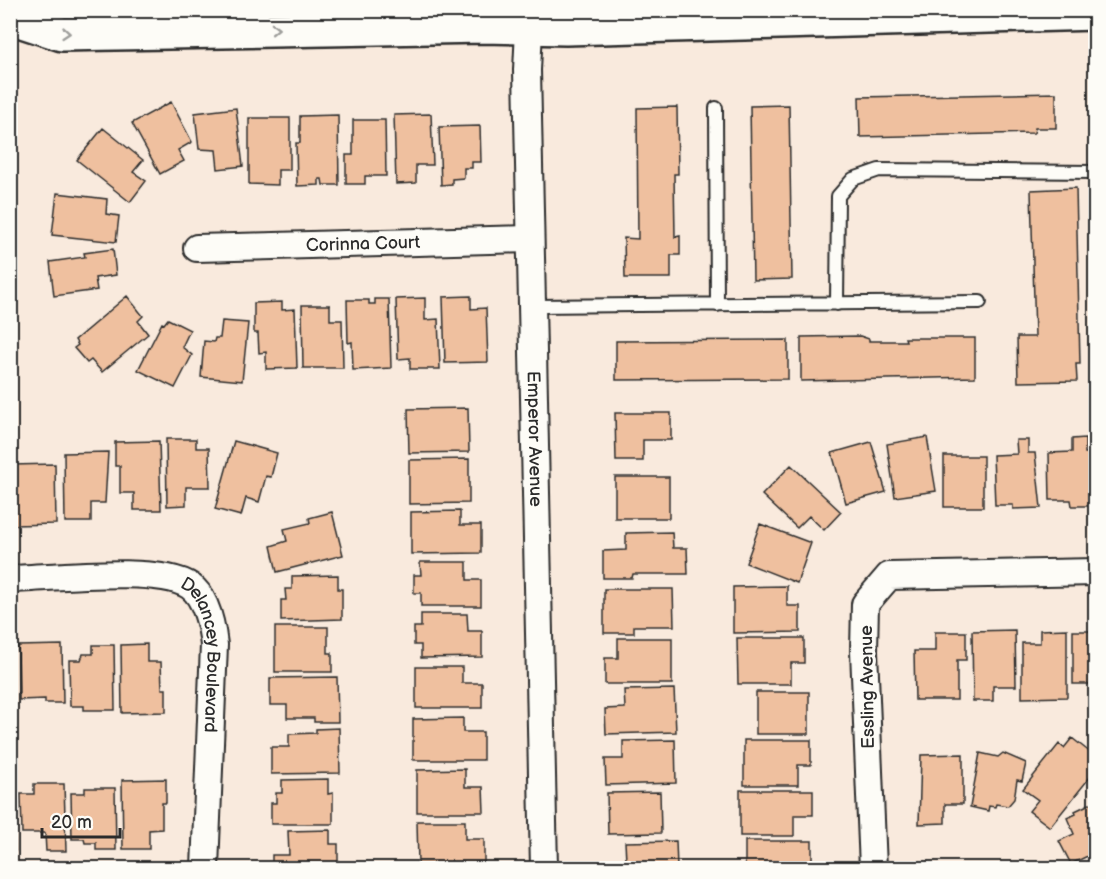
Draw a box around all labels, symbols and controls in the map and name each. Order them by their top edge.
one-way arrow [271,23,280,35]
one-way arrow [62,26,71,39]
street label: Corinna Court [306,232,421,256]
street label: Emperor Avenue [522,371,546,507]
street label: Delancey Boulevard [177,573,224,733]
street label: Essling Avenue [856,625,879,749]
scale bar [42,801,120,839]
text: 20 m [51,812,92,833]

